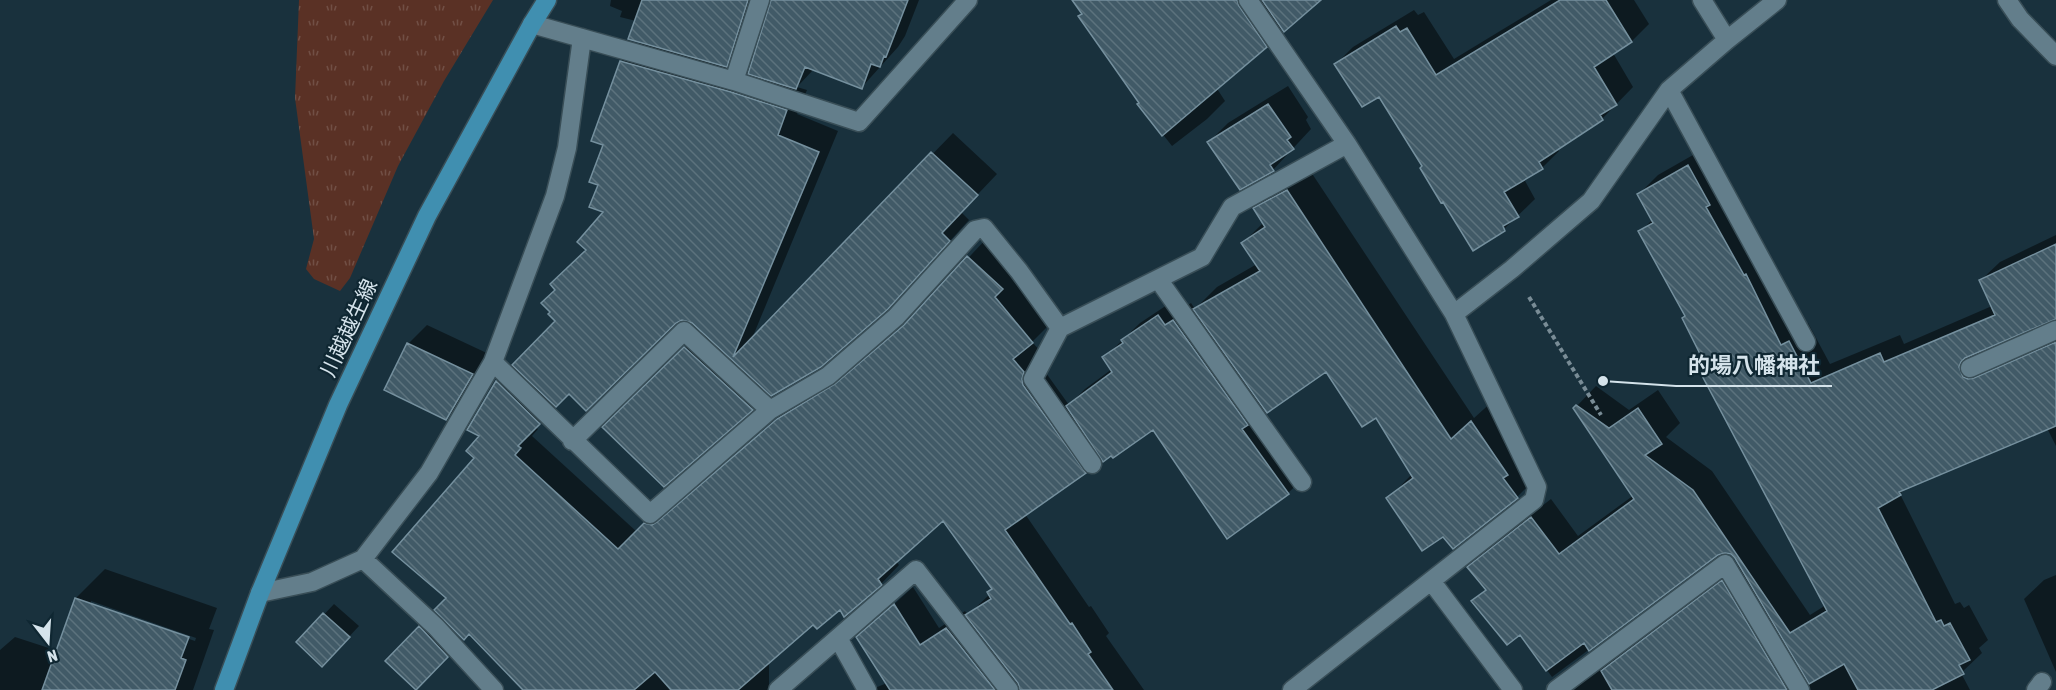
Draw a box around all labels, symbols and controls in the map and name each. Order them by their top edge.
street label: 川越越生線 [315,275,381,380]
callout: 的場八幡神社 [1676,346,1832,386]
text: 的場八幡神社 [1688,352,1820,378]
north arrow [18,612,78,672]
text: N [45,646,60,666]

